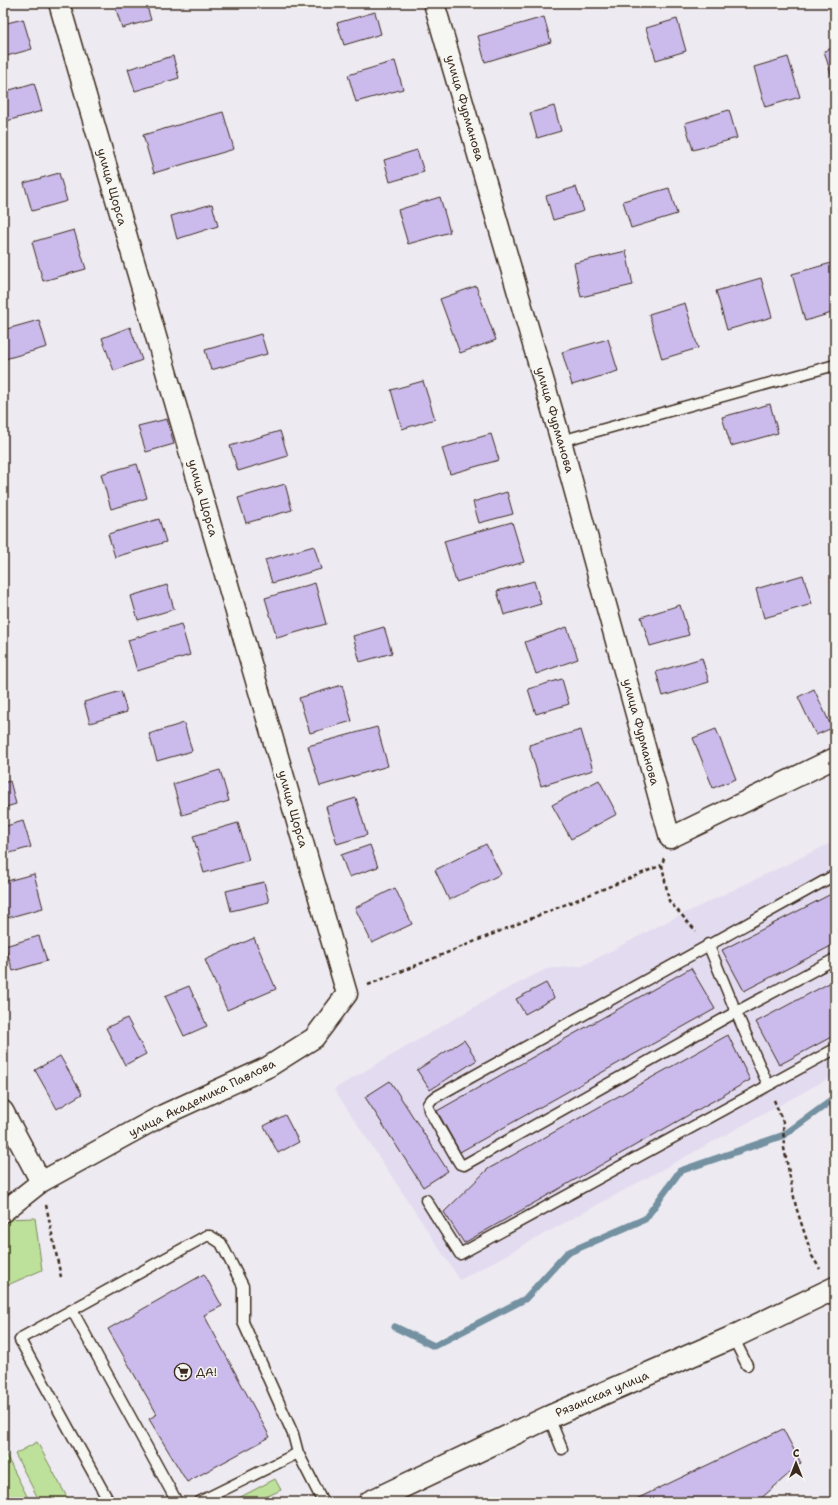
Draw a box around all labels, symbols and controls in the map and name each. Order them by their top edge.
street label: улица Фурманова [442,53,488,163]
street label: улица Щорса [93,147,131,228]
street label: улица Фурманова [532,365,578,475]
street label: улица Щорса [184,458,222,539]
street label: улица Фурманова [619,677,663,788]
street label: улица Щорса [274,769,312,850]
street label: улица Академика Павлова [126,1055,279,1141]
supermarket icon: ДА! [173,1362,193,1382]
place label: ДА! [196,1364,217,1380]
street label: Рязанская улица [553,1367,652,1421]
north arrow [776,1443,816,1483]
text: С [793,1446,800,1461]

